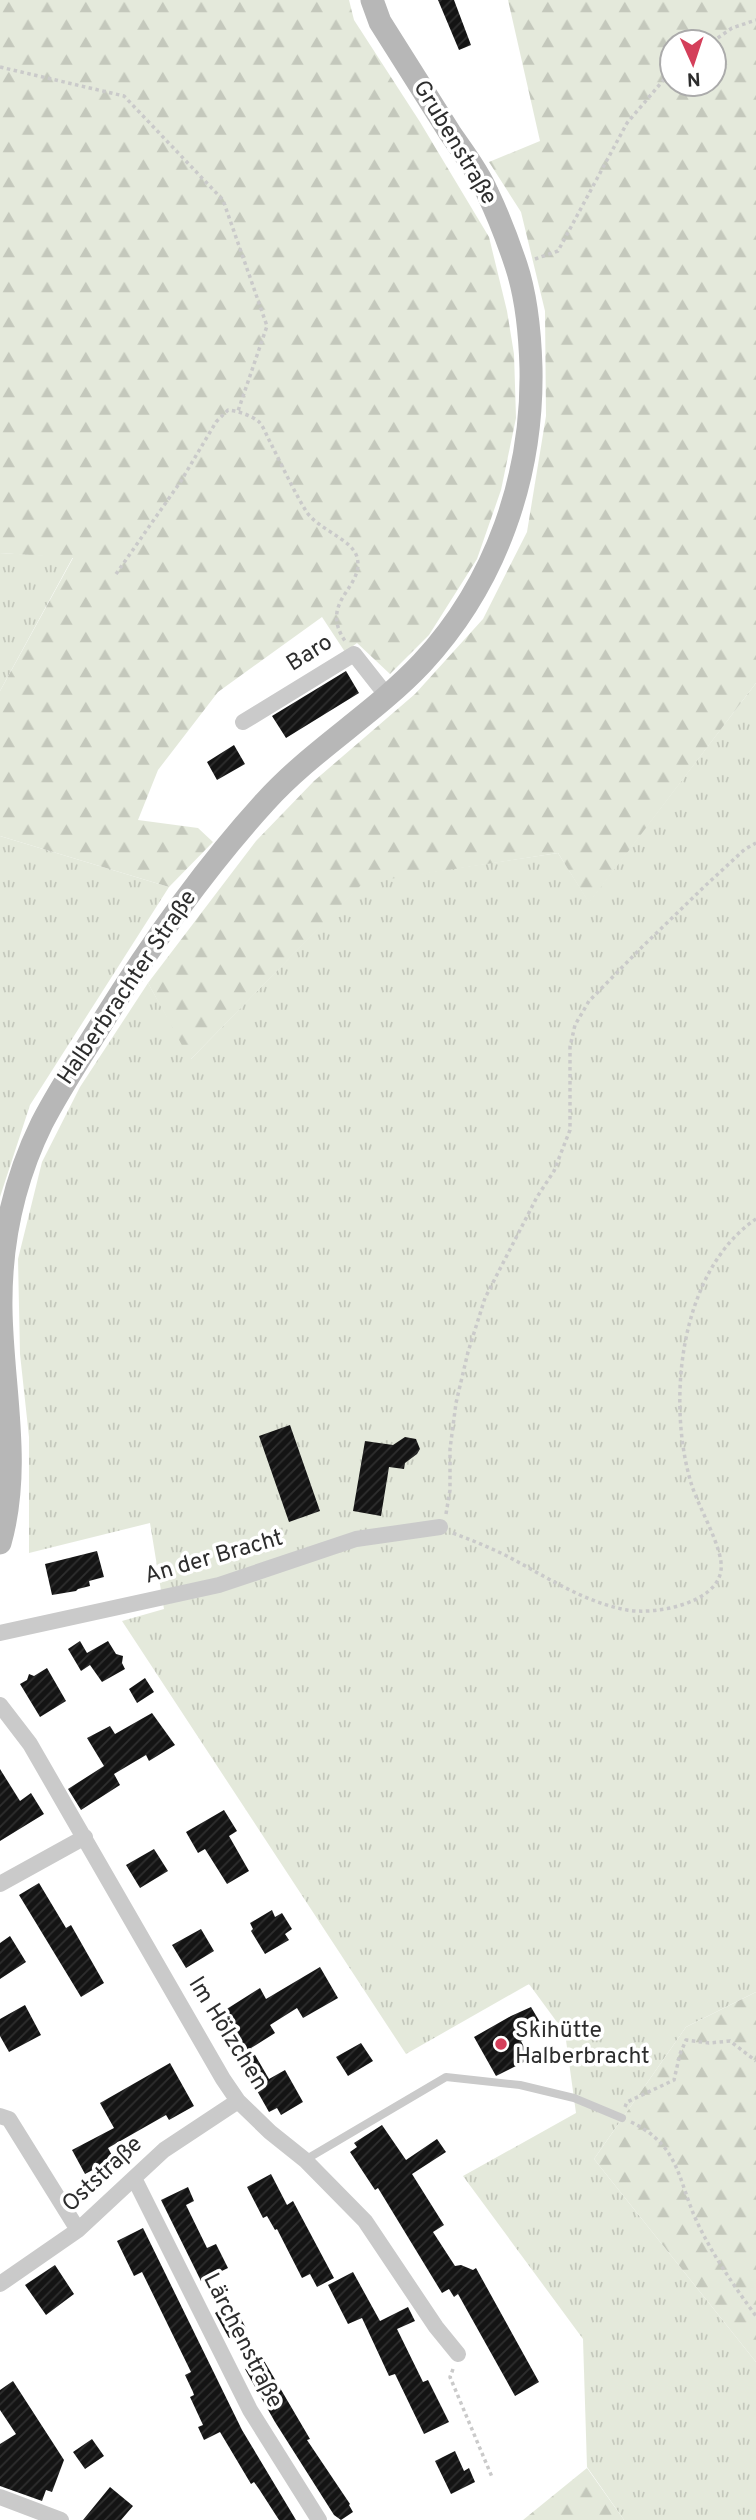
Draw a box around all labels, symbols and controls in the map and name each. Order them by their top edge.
north arrow [658,28,728,98]
text: N [686,66,701,90]
street label: Grubenstraße [405,75,503,211]
street label: Baro [282,629,338,679]
street label: Halberbrachter Straße [52,885,204,1091]
street label: An der Bracht [141,1524,287,1592]
street label: Im Hölzchen [181,1972,273,2096]
place label: Skihütte Halberbracht [515,2017,650,2072]
marker: Skihütte Halberbracht [493,2036,509,2052]
street label: Oststraße [57,2131,149,2219]
street label: Lärchenstraße [196,2269,288,2413]

